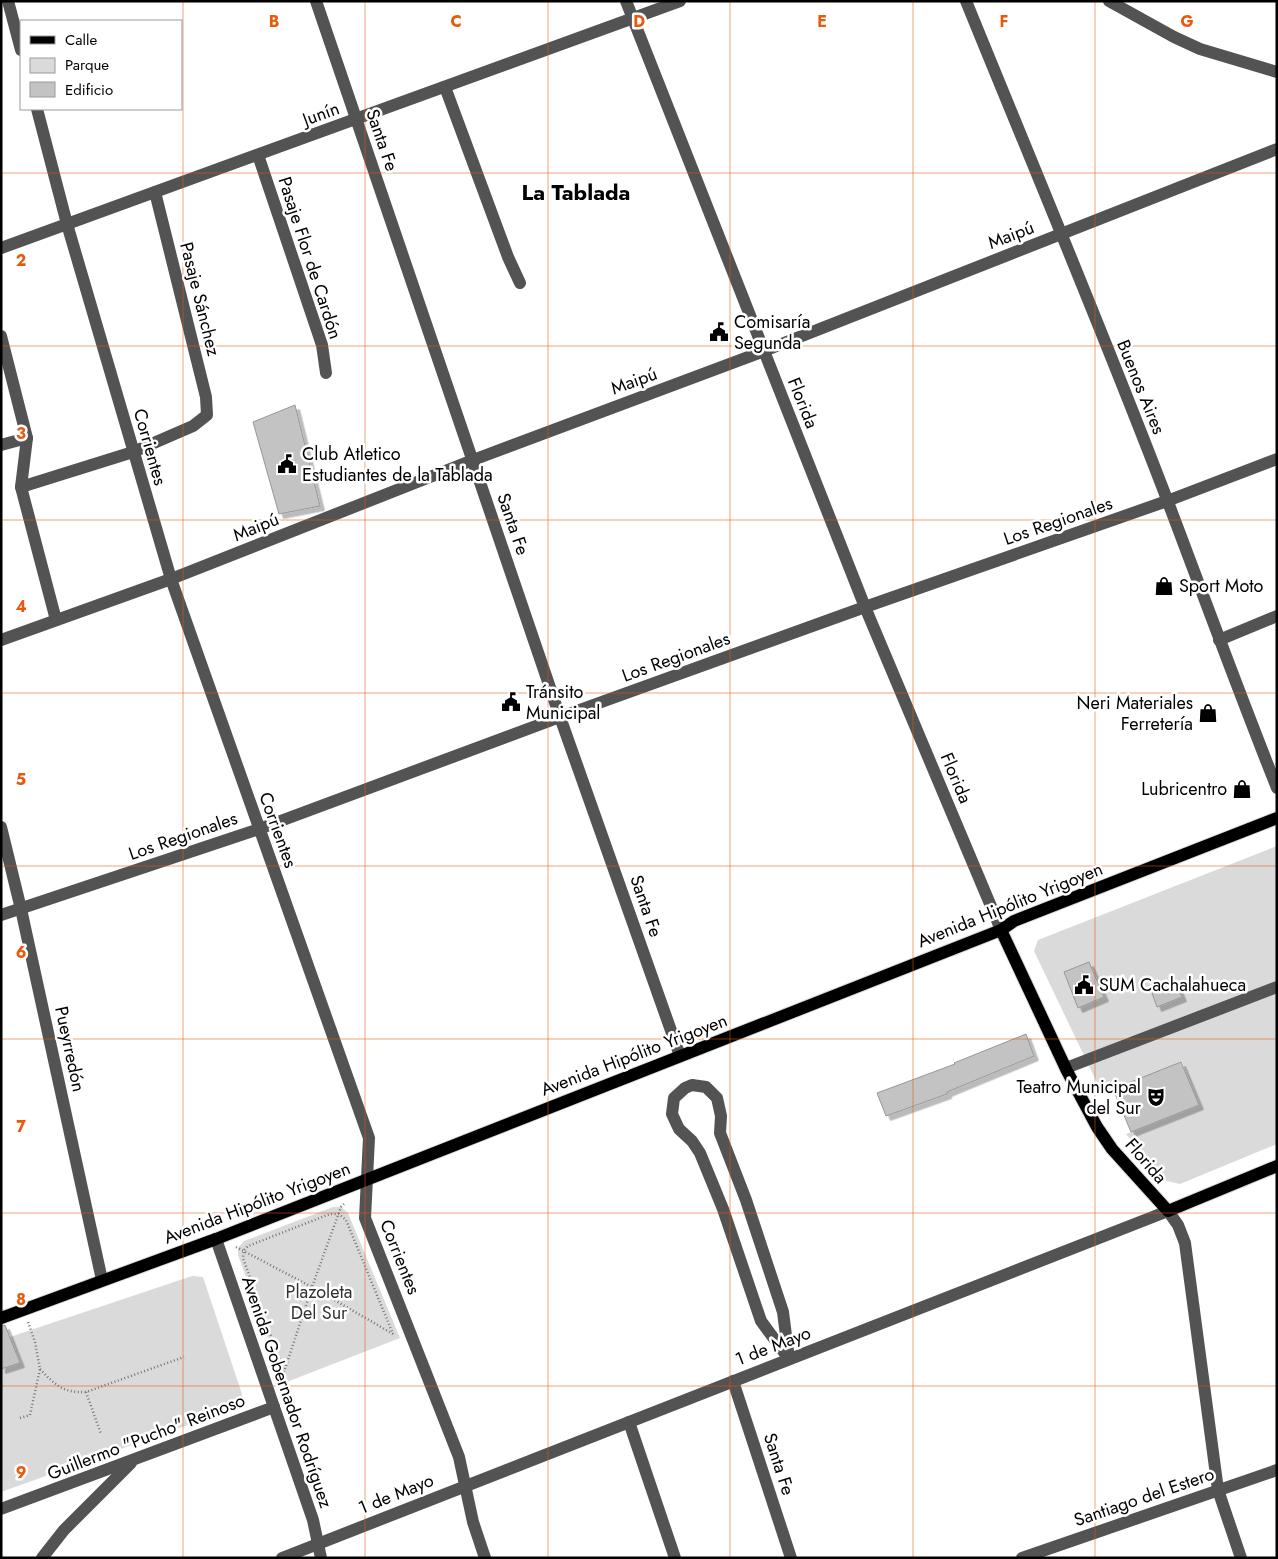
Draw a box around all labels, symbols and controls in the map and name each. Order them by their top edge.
text: B [269,10,279,33]
text: C [450,10,462,33]
text: D [633,10,645,33]
text: E [817,10,827,33]
text: F [1000,10,1008,33]
text: G [1180,10,1194,33]
legend [20,20,182,110]
text: Calle [65,29,97,51]
text: Parque [65,54,109,76]
text: Edificio [65,79,113,101]
street label: Junín [297,95,343,133]
street label: Santa Fe [359,105,405,175]
street label: Pasaje Flor de Cardón [271,173,349,343]
district label: La Tablada [522,176,630,208]
street label: Maipú [984,214,1038,256]
street label: Pasaje Sánchez [173,239,227,359]
text: 2 [16,249,26,272]
place label: Comisaría Segunda [734,309,810,356]
public building icon: Comisaría Segunda [708,321,730,343]
street label: Buenos Aires [1110,336,1172,438]
street label: Maipú [607,361,661,401]
street label: Florida [781,374,825,432]
street label: Corrientes [127,406,173,488]
text: 3 [16,422,26,445]
place label: Club Atletico Estudiantes de la Tablada [302,441,493,488]
public building icon: Club Atletico Estudiantes de la Tablada [276,453,298,475]
street label: Santa Fe [490,489,536,559]
street label: Los Regionales [1000,490,1116,552]
street label: Maipú [229,506,283,548]
place label: Sport Moto [1179,573,1264,599]
shop icon: Sport Moto [1153,575,1175,597]
text: 4 [15,595,27,618]
street label: Los Regionales [618,625,734,689]
place label: Tránsito Municipal [526,679,601,726]
place label: Neri Materiales Ferretería [1077,690,1193,737]
public building icon: Tránsito Municipal [500,691,522,713]
shop icon: Neri Materiales Ferretería [1197,702,1219,724]
street label: Florida [934,749,978,807]
text: 5 [16,768,26,791]
place label: Lubricentro [1141,776,1227,802]
shop icon: Lubricentro [1231,778,1253,800]
street label: Corrientes [252,789,304,871]
street label: Los Regionales [125,805,241,867]
street label: Avenida Hipólito Yrigoyen [913,856,1107,954]
street label: Santa Fe [623,871,669,941]
text: 6 [16,941,26,964]
place label: SUM Cachalahueca [1099,972,1246,998]
public building icon: SUM Cachalahueca [1073,974,1095,996]
street label: Pueyrredón [48,1004,92,1094]
street label: Avenida Hipólito Yrigoyen [537,1007,731,1103]
place label: Teatro Municipal del Sur [1017,1074,1142,1121]
theatre icon: Teatro Municipal del Sur [1145,1086,1167,1108]
text: 7 [16,1115,26,1138]
street label: Florida [1119,1133,1173,1189]
street label: Avenida Hipólito Yrigoyen [160,1155,354,1251]
street label: Corrientes [373,1216,427,1298]
street label: Avenida Gobernador Rodríguez [235,1273,339,1512]
park label: Plazoleta Del Sur [286,1279,352,1326]
text: 8 [16,1288,26,1311]
street label: 1 de Mayo [731,1320,815,1372]
street label: Guillermo "Pucho" Reinoso [43,1387,249,1487]
street label: Santa Fe [757,1430,801,1498]
text: 9 [16,1461,26,1484]
street label: Santiago del Estero [1070,1461,1218,1533]
street label: 1 de Mayo [354,1467,438,1521]

